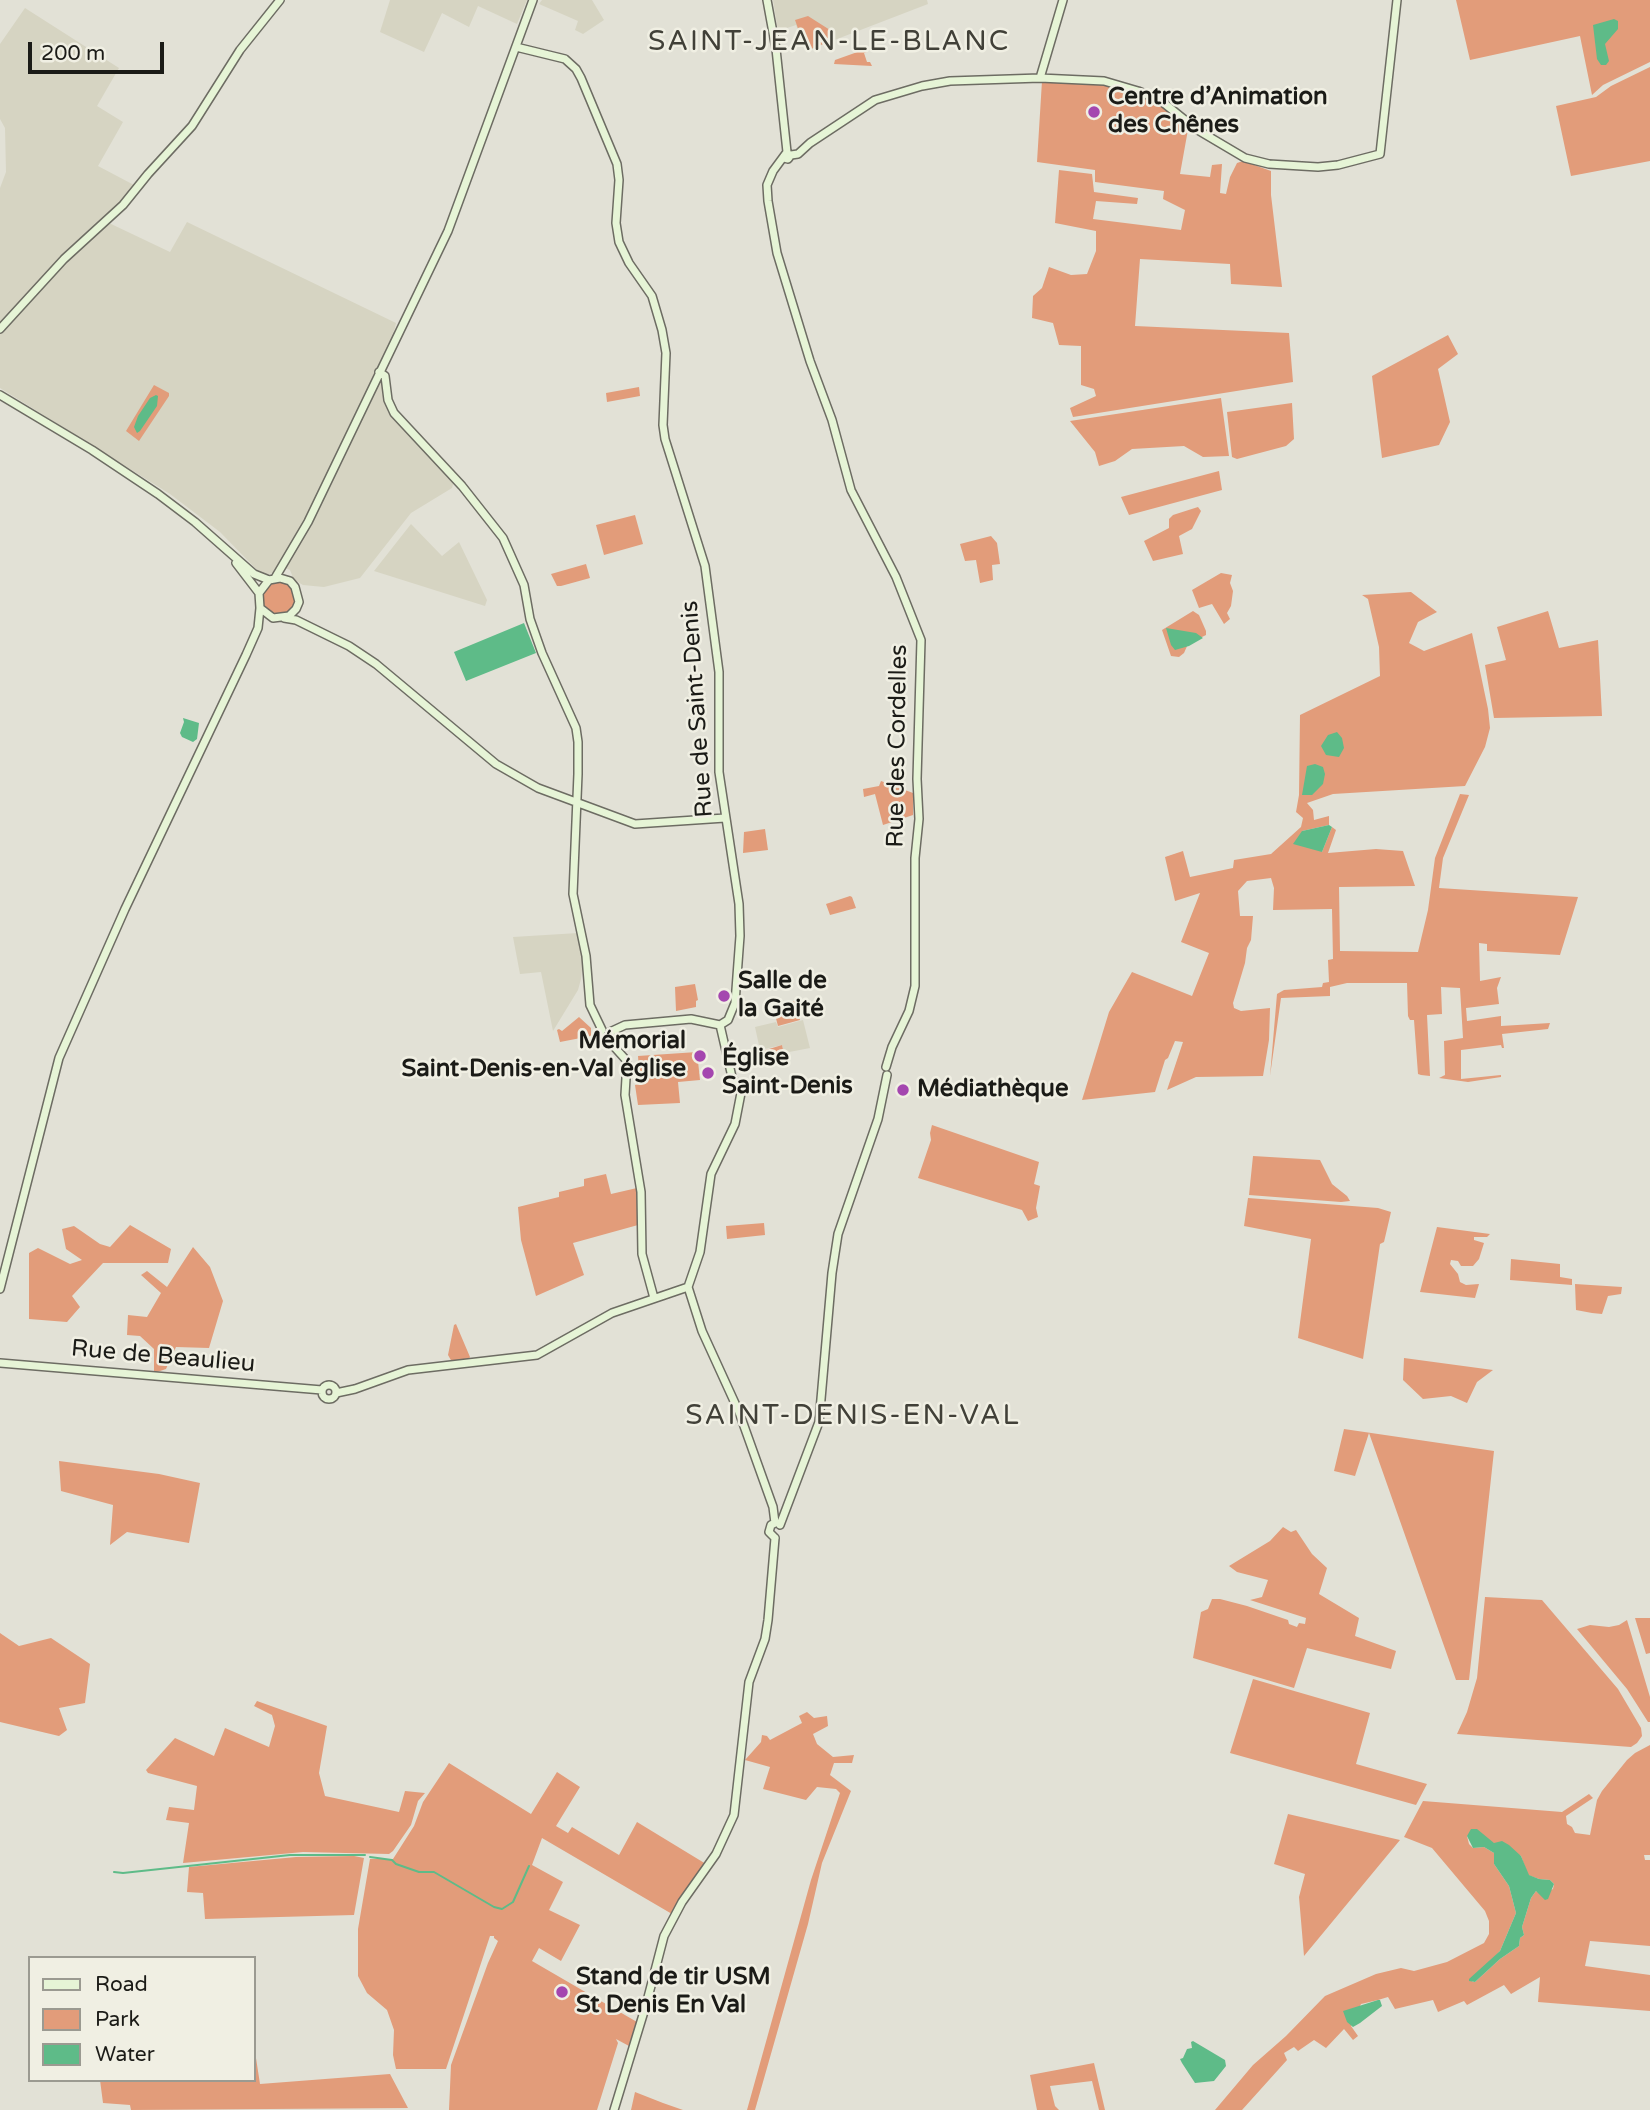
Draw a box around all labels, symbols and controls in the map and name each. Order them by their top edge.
district label: SAINT-JEAN-LE-BLANC [650,26,1008,60]
scale bar [32,28,168,72]
text: 200 m [41,41,105,66]
place label: Centre d’Animation des Chênes [1108,84,1328,140]
marker: Centre d’Animation des Chênes [1086,104,1102,120]
street label: Rue de Saint-Denis [676,600,720,818]
street label: Rue des Cordelles [882,644,914,848]
place label: Salle de la Gaité [738,968,827,1024]
marker: Salle de la Gaité [716,988,732,1004]
place label: Mémorial Saint-Denis-en-Val église [401,1028,686,1084]
place label: Église Saint-Denis [722,1045,853,1101]
marker: Mémorial Saint-Denis-en-Val église [692,1048,708,1064]
marker: Église Saint-Denis [700,1065,716,1081]
place label: Médiathèque [917,1076,1068,1104]
marker: Médiathèque [895,1082,911,1098]
street label: Rue de Beaulieu [70,1335,256,1379]
district label: SAINT-DENIS-EN-VAL [688,1400,1018,1434]
legend [28,1956,256,2082]
place label: Stand de tir USM St Denis En Val [576,1964,771,2020]
text: Road [95,1972,148,1997]
marker: Stand de tir USM St Denis En Val [554,1984,570,2000]
text: Park [95,2007,140,2032]
text: Water [95,2042,155,2067]

